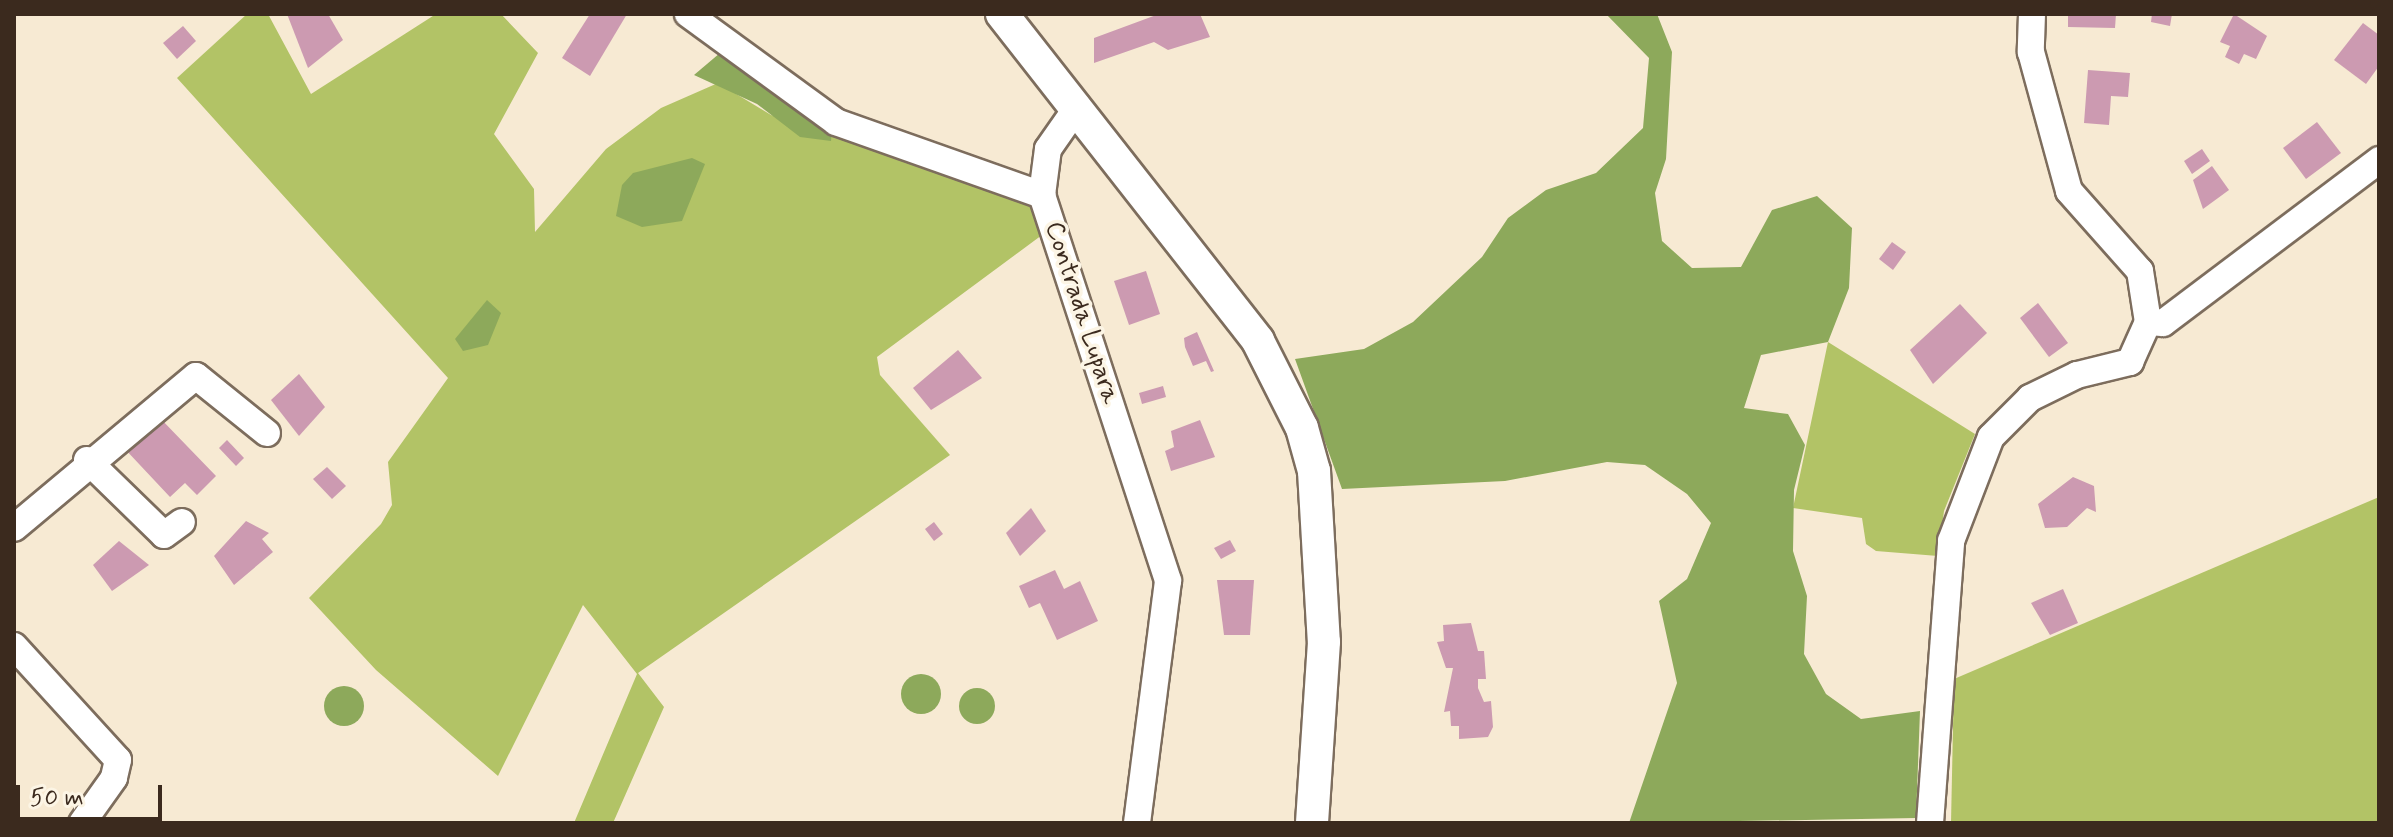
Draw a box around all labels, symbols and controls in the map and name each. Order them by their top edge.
street label: Contrada Lupara [1037,217,1125,409]
scale bar [20,769,166,819]
text: 50 m [30,783,84,814]

